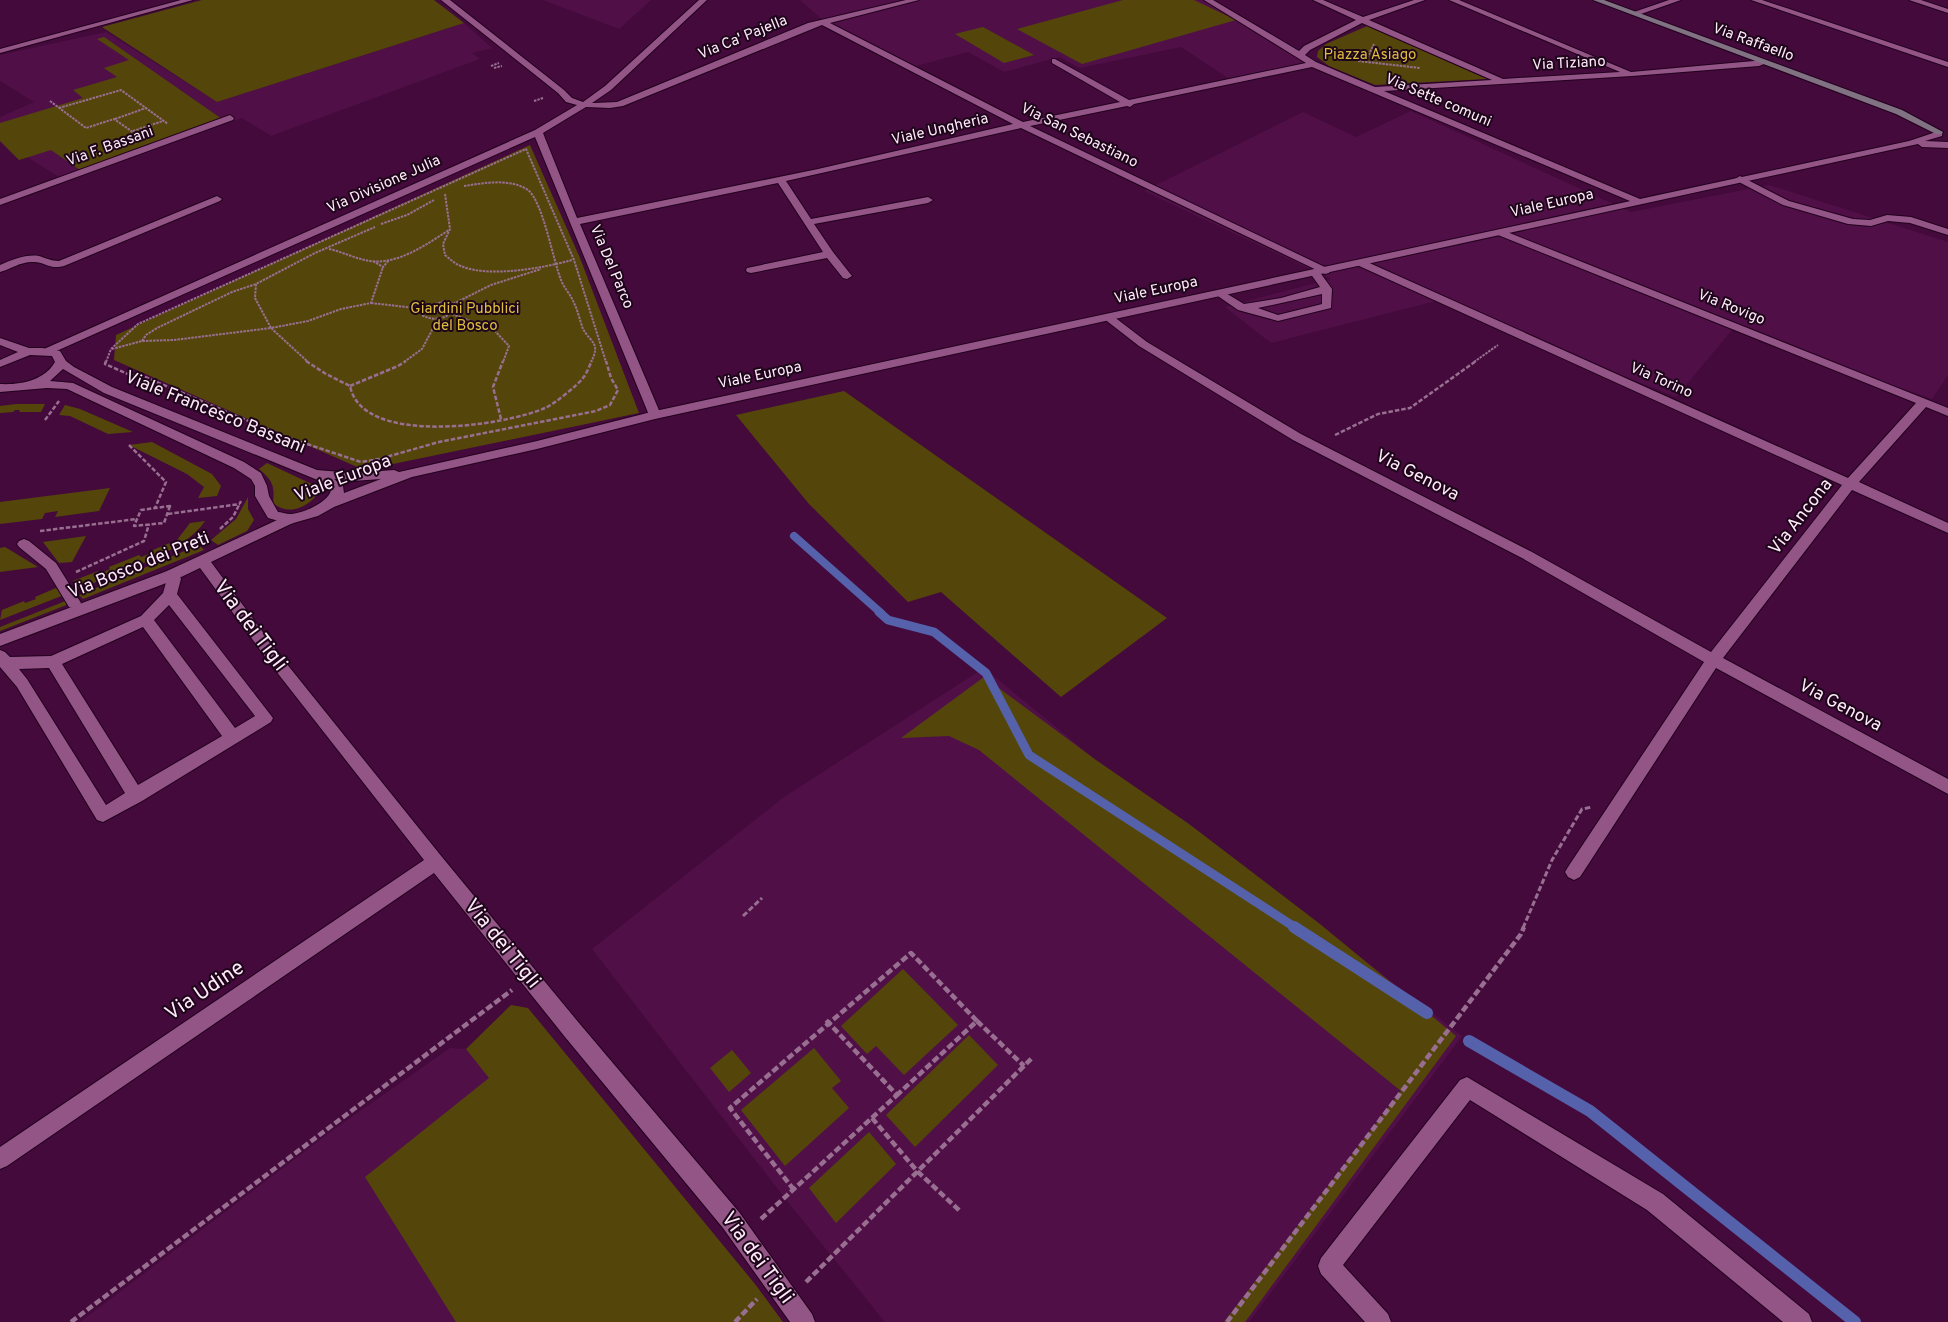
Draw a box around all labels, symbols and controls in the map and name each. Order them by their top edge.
street label: Via Ca' Pajella [696,11,790,65]
street label: Via Raffaello [1710,19,1796,67]
park label: Piazza Asiago [1324,46,1416,65]
street label: Via Tiziano [1532,53,1606,75]
street label: Via Sette comuni [1382,70,1494,132]
street label: Via San Sebastiano [1017,99,1141,173]
street label: Viale Ungheria [890,110,990,150]
street label: Via F. Bassani [64,122,156,172]
street label: Via Divisione Julia [324,151,444,219]
street label: Viale Europa [1509,185,1595,223]
street label: Via Del Parco [585,222,637,312]
street label: Viale Europa [1113,273,1199,309]
street label: Via Rovigo [1694,286,1768,330]
park label: Giardini Pubblici del Bosco [410,300,520,336]
street label: Viale Europa [717,358,803,394]
street label: Via Torino [1627,359,1695,403]
street label: Viale Francesco Bassani [121,366,309,460]
street label: Via Genova [1371,445,1463,507]
street label: Viale Europa [291,450,395,508]
street label: Via Ancona [1764,474,1838,560]
street label: Via Bosco dei Preti [65,527,213,605]
street label: Via dei Tigli [207,575,293,677]
street label: Via Genova [1794,674,1886,738]
street label: Via dei Tigli [458,894,546,994]
street label: Via Udine [160,955,250,1027]
street label: Via dei Tigli [714,1206,800,1310]

